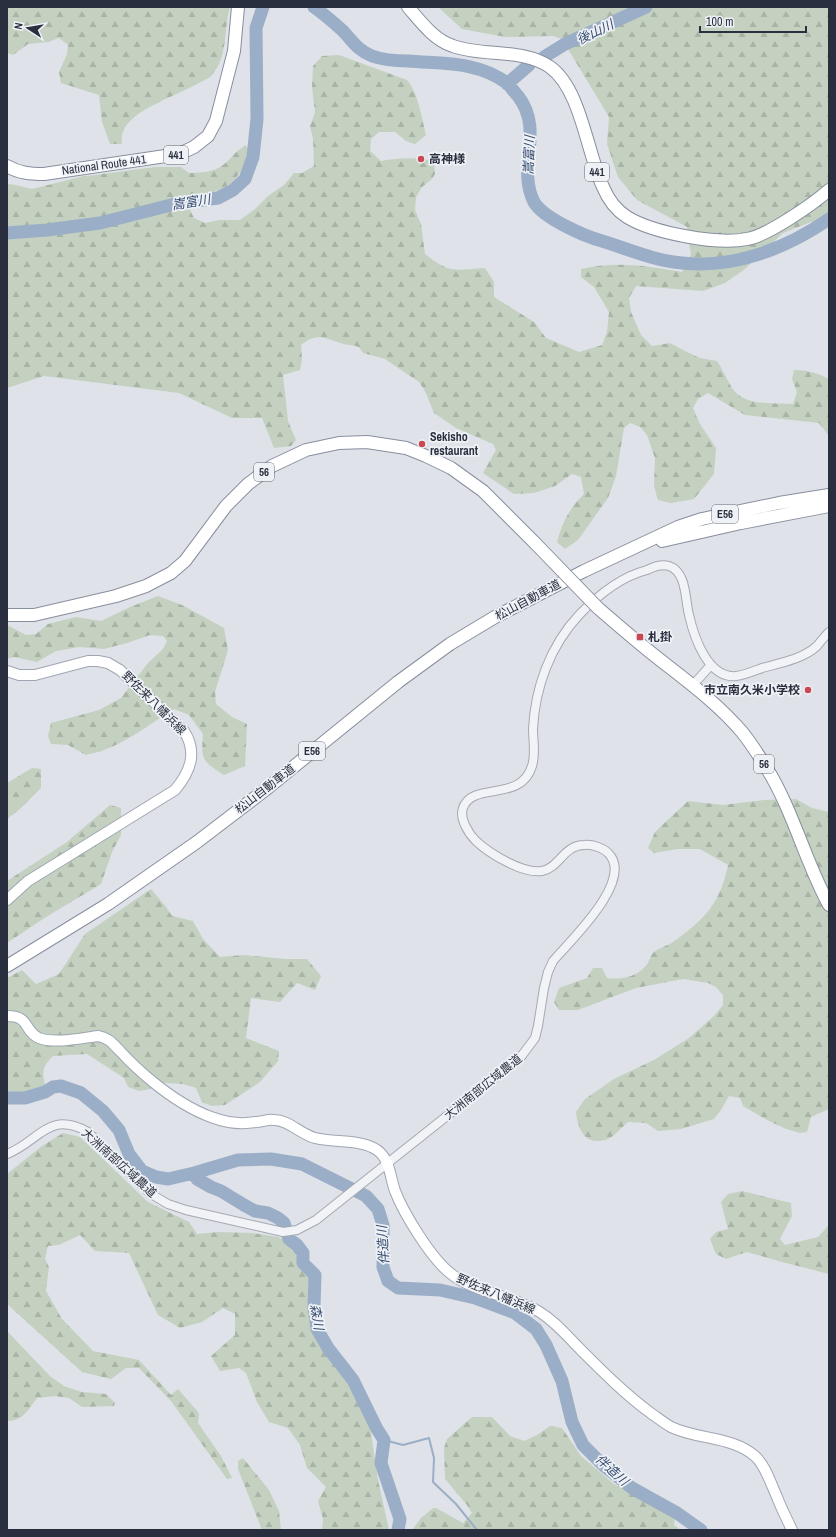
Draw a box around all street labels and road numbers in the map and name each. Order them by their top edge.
road number: 441 [164,146,188,164]
street label: National Route 441 [61,151,148,179]
road number: 441 [585,163,609,181]
road number: 56 [254,463,274,481]
road number: E56 [712,505,738,523]
street label: 松山自動車道 [492,576,564,624]
street label: 野佐来八幡浜線 [119,668,189,738]
road number: E56 [299,742,325,760]
road number: 56 [754,755,774,773]
street label: 松山自動車道 [232,761,298,817]
street label: 大洲南部広域農道 [441,1051,525,1123]
street label: 大洲南部広域農道 [78,1125,160,1201]
street label: 野佐来八幡浜線 [454,1270,538,1318]

